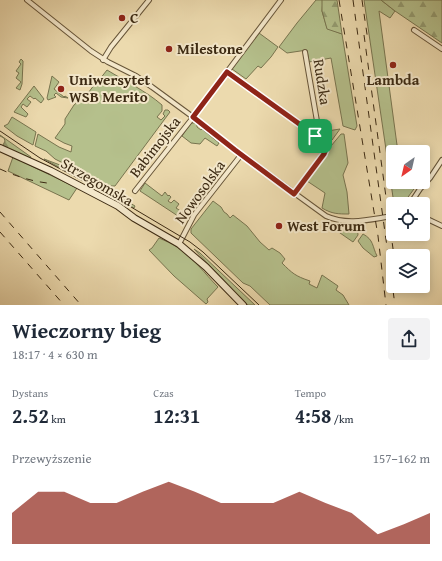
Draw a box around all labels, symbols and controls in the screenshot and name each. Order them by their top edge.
place label: C [130,7,138,28]
marker: C [117,13,127,23]
place label: Milestone [177,38,243,59]
marker: Milestone [164,44,174,54]
street label: Rudzka [309,58,336,106]
marker: Lambda [388,60,398,70]
place label: Uniwersytet WSB Merito [69,69,151,107]
place label: Lambda [367,69,420,90]
marker: Uniwersytet WSB Merito [56,84,66,94]
street label: Babimojska [124,112,185,182]
pin [298,119,332,153]
icon: arrive [304,125,326,147]
north arrow [386,145,430,189]
map controls [386,145,430,293]
street label: Strzegomska [57,152,137,211]
street label: Nowosolska [169,156,230,228]
button: locate [386,197,430,241]
place label: West Forum [287,215,366,236]
marker: West Forum [274,221,284,231]
button: layers [386,249,430,293]
text: Wieczorny bieg [12,314,161,346]
button: share [388,318,430,360]
text: 18:17 · 4 × 630 m [12,345,98,364]
text: Dystans [12,385,48,401]
text: Czas [153,385,174,401]
text: Tempo [295,385,326,401]
text: 2.52 [12,401,49,430]
text: 12:31 [153,401,200,430]
text: 4:58 [295,401,331,430]
text: km [49,411,66,427]
text: /km [331,411,354,427]
text: Przewyższenie [12,449,92,468]
text: 157–162 m [373,449,430,468]

